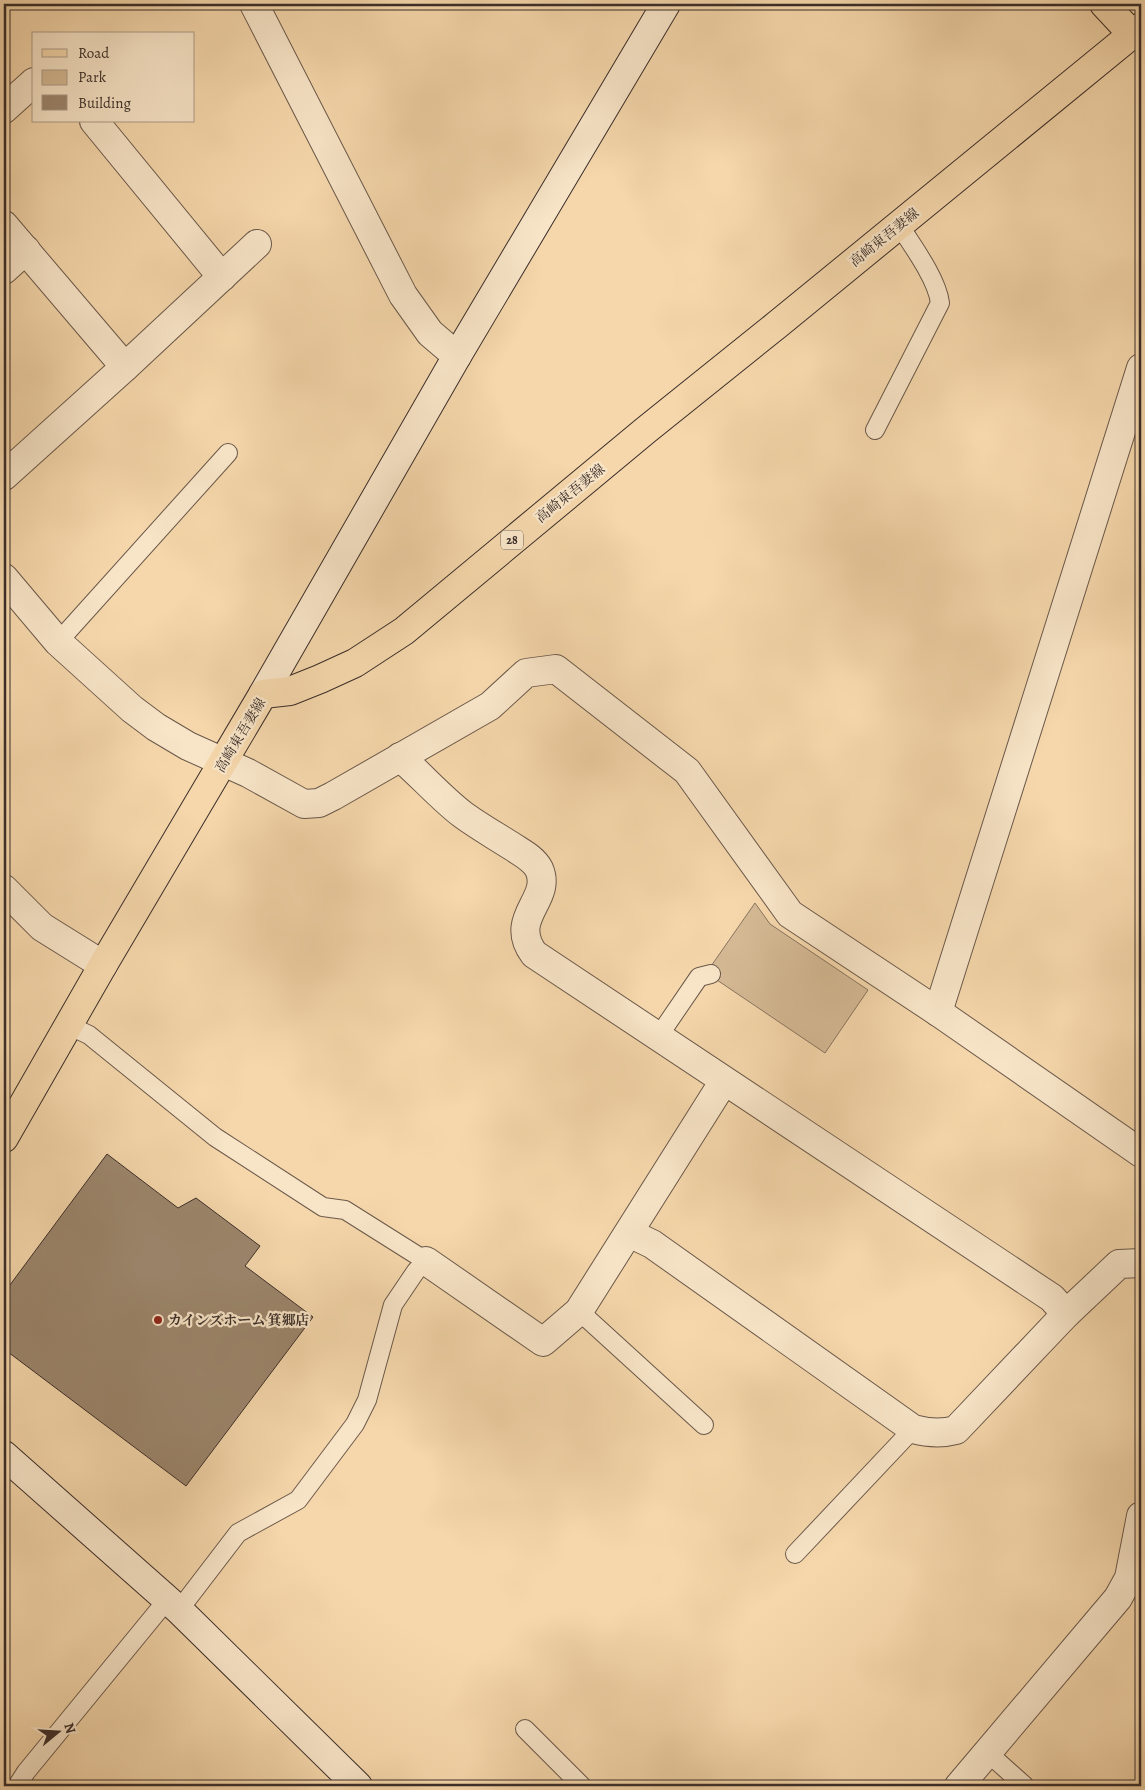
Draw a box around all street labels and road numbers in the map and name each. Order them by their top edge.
street label: 高崎東吾妻線 [846,204,923,271]
street label: 高崎東吾妻線 [532,460,609,527]
road number: 28 [501,530,523,550]
street label: 高崎東吾妻線 [211,694,270,776]

